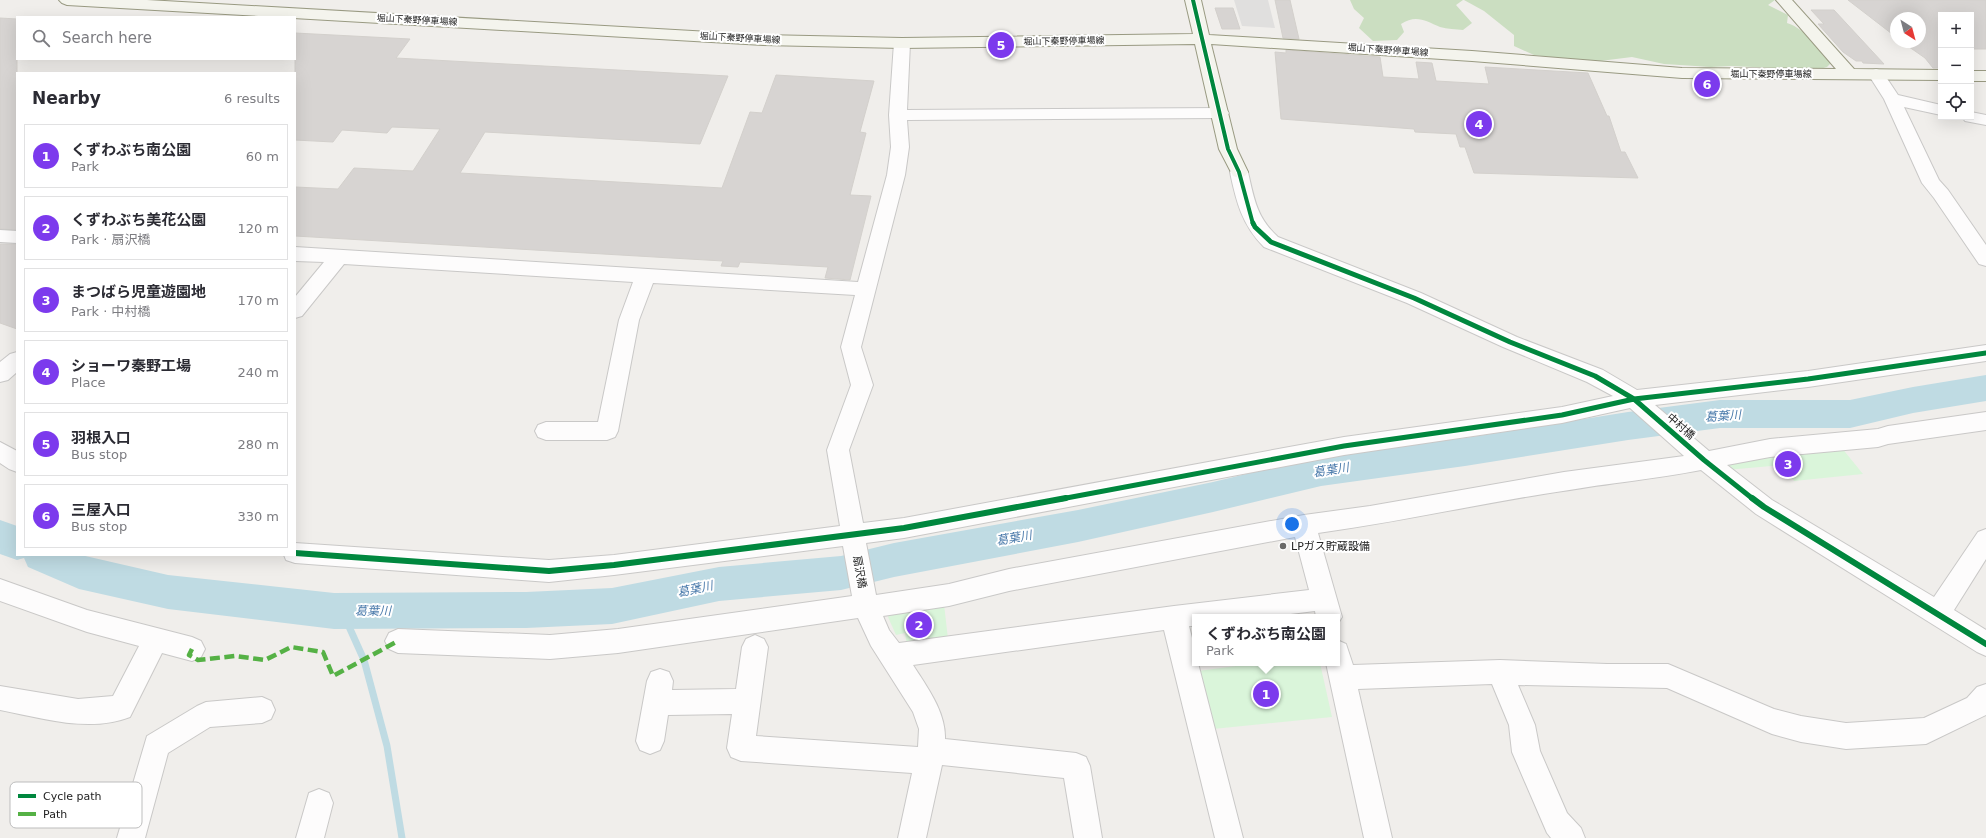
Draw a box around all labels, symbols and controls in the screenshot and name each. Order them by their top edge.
north arrow [1890,12,1926,48]
map controls [1938,12,1974,120]
button: + [1938,12,1974,48]
street label: 堀山下秦野停車場線 [376,13,459,27]
search box [16,16,296,60]
icon: search [30,27,52,49]
text: Search here [62,29,152,47]
pin: 5 [988,30,1014,60]
street label: 堀山下秦野停車場線 [699,31,782,45]
street label: 堀山下秦野停車場線 [1023,35,1106,47]
street label: 堀山下秦野停車場線 [1347,42,1430,58]
button: − [1938,48,1974,84]
pin: 6 [1694,69,1720,99]
street label: 堀山下秦野停車場線 [1730,69,1812,79]
button: locate [1938,84,1974,120]
text: Nearby [32,88,101,108]
text: 6 results [224,91,280,106]
pin: 4 [1466,109,1492,139]
text: くずわぶち南公園 [71,141,191,159]
text: 1 [41,149,51,164]
text: 60 m [246,149,279,164]
text: Park [71,159,99,174]
text: くずわぶち美花公園 [71,211,206,229]
text: 2 [41,221,51,236]
text: 120 m [237,221,279,236]
text: Park · 扇沢橋 [71,232,151,247]
text: まつばら児童遊園地 [71,283,206,301]
text: 3 [41,293,51,308]
text: 170 m [237,293,279,308]
text: Park · 中村橋 [71,304,151,319]
text: ショーワ秦野工場 [71,357,191,375]
text: 4 [41,365,51,380]
text: 240 m [237,365,279,380]
text: Place [71,375,106,390]
water label: 葛葉川 [1705,408,1743,424]
street label: 中村橋 [1664,411,1697,442]
text: 羽根入口 [71,429,131,447]
text: 5 [41,437,51,452]
text: 280 m [237,437,279,452]
text: Bus stop [71,447,127,462]
pin: 3 [1775,449,1801,479]
water label: 葛葉川 [1312,460,1352,480]
text: 三屋入口 [71,501,131,519]
text: 6 [41,509,51,524]
text: 330 m [237,509,279,524]
your location [1282,514,1302,534]
text: Bus stop [71,519,127,534]
water label: 葛葉川 [995,528,1035,548]
place label: LPガス貯蔵設備 [1291,540,1370,553]
marker: LPガス貯蔵設備 [1278,541,1288,551]
street label: 扇沢橋 [850,555,869,589]
water label: 葛葉川 [676,578,716,600]
water label: 葛葉川 [355,604,393,618]
pin: 2 [906,610,932,640]
popup [1192,614,1340,666]
text: くずわぶち南公園 [1206,625,1326,643]
text: Park [1206,643,1234,658]
pin: 1 [1253,679,1279,709]
legend [10,782,142,828]
text: Cycle path [43,790,102,803]
text: Path [43,808,67,821]

